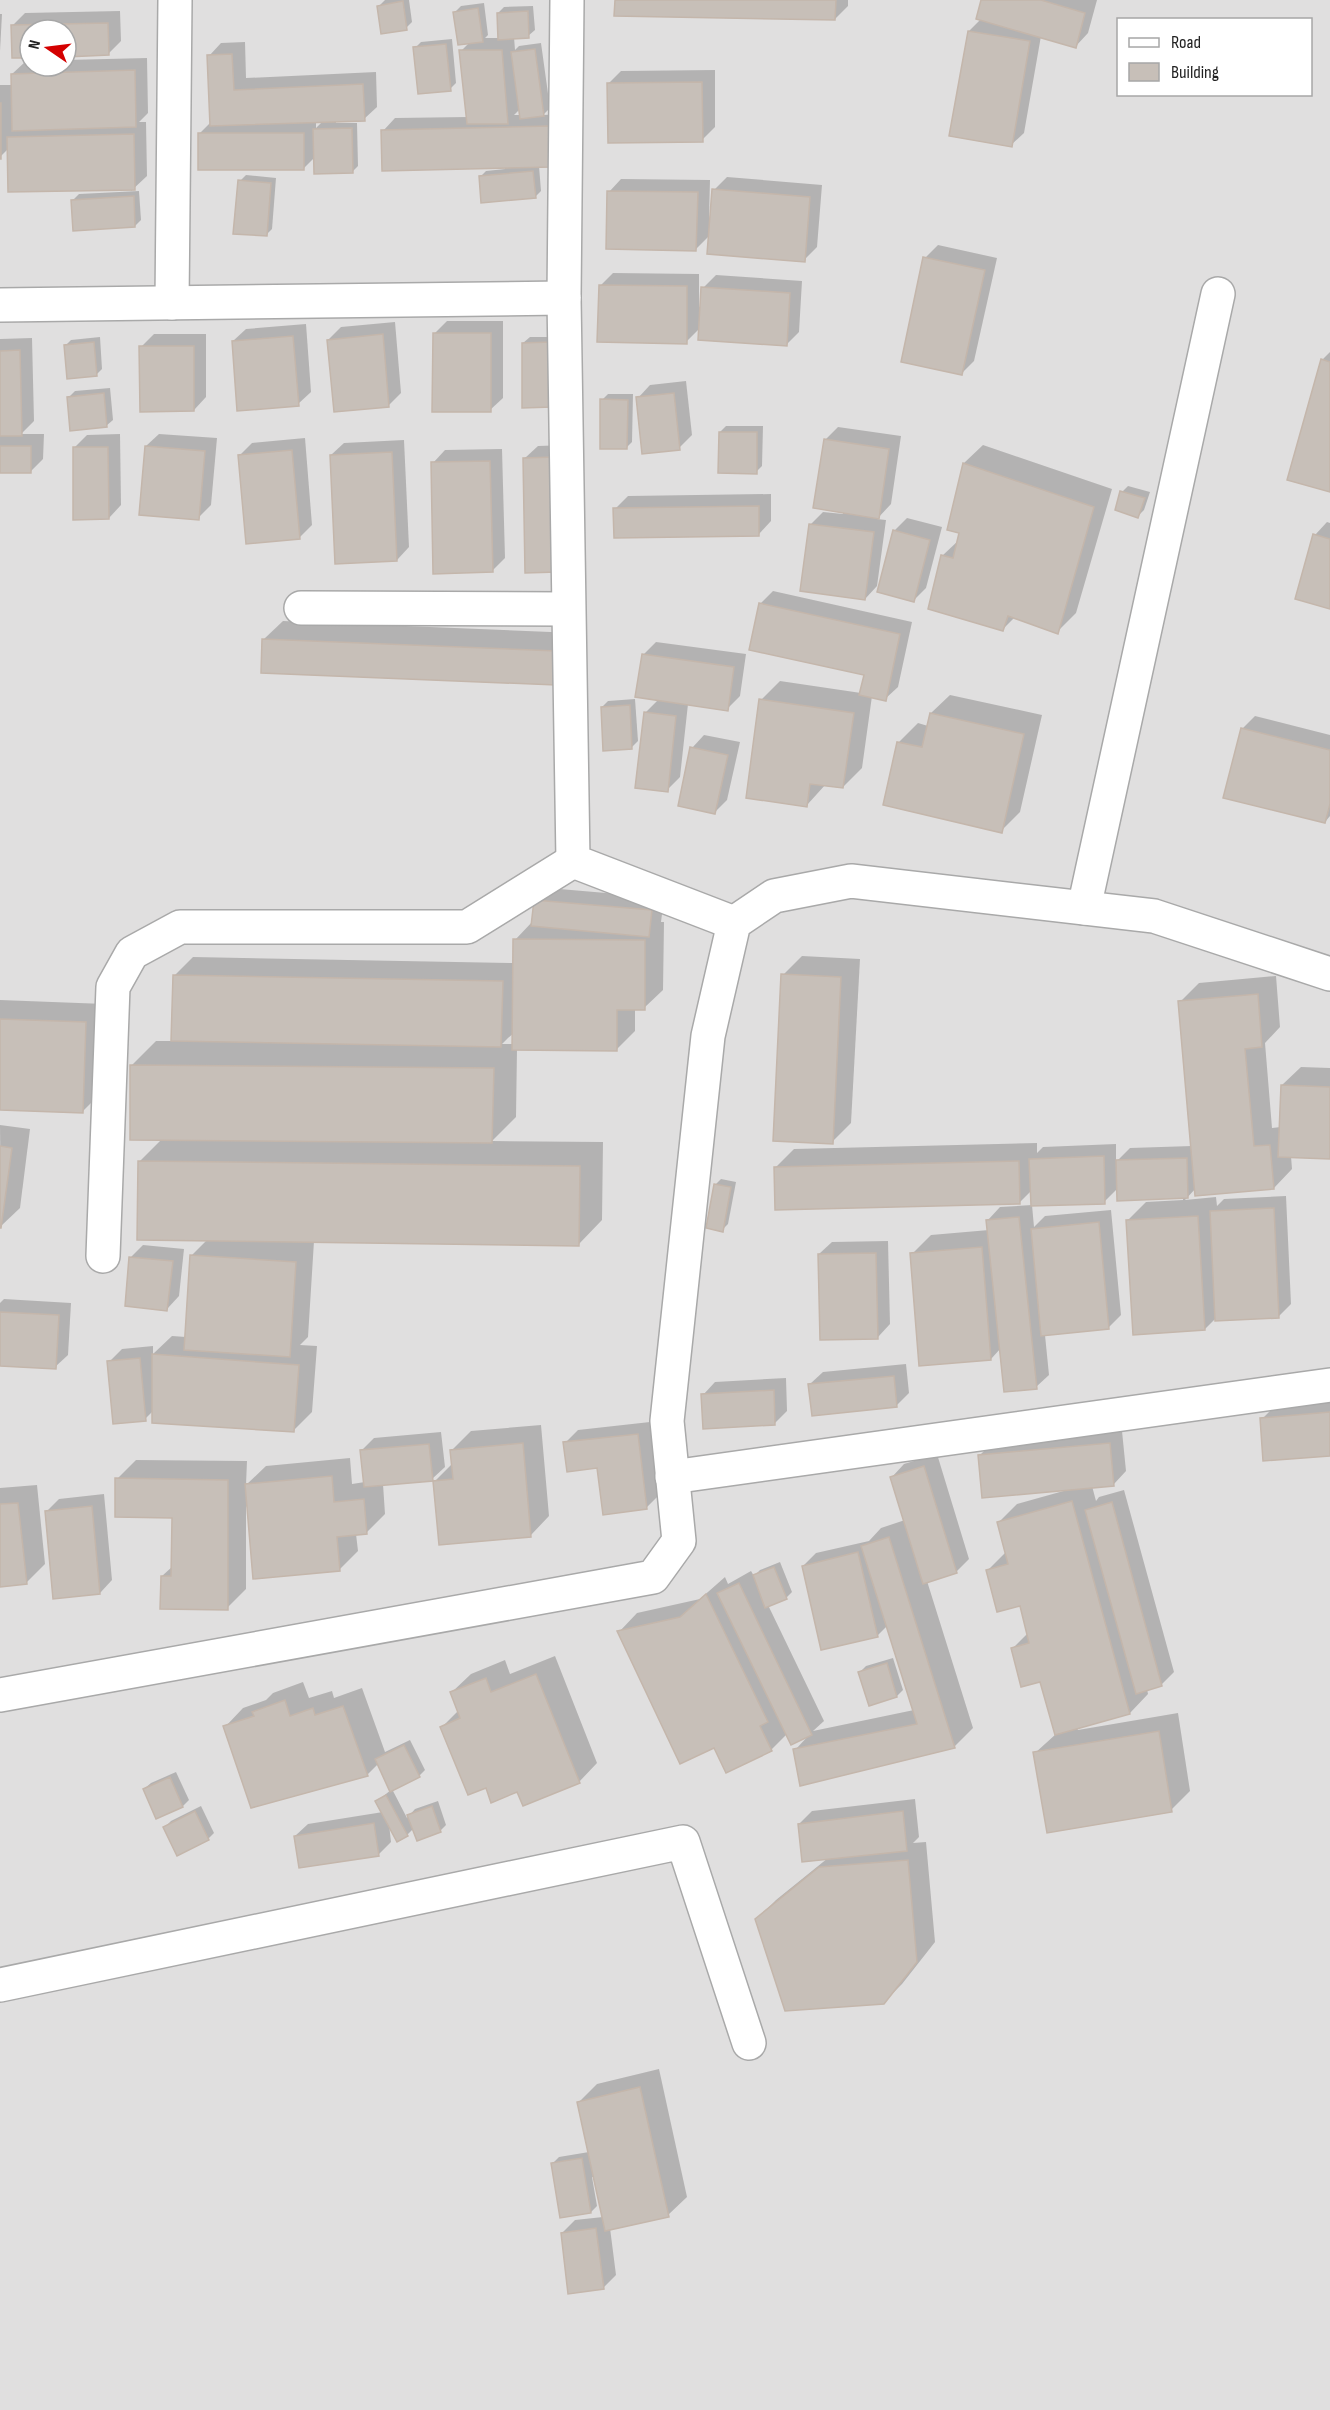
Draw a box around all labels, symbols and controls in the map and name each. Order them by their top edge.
north arrow [18,18,78,78]
legend [1117,18,1312,96]
text: Road [1171,32,1201,53]
text: N [25,38,45,51]
text: Building [1171,62,1219,83]

